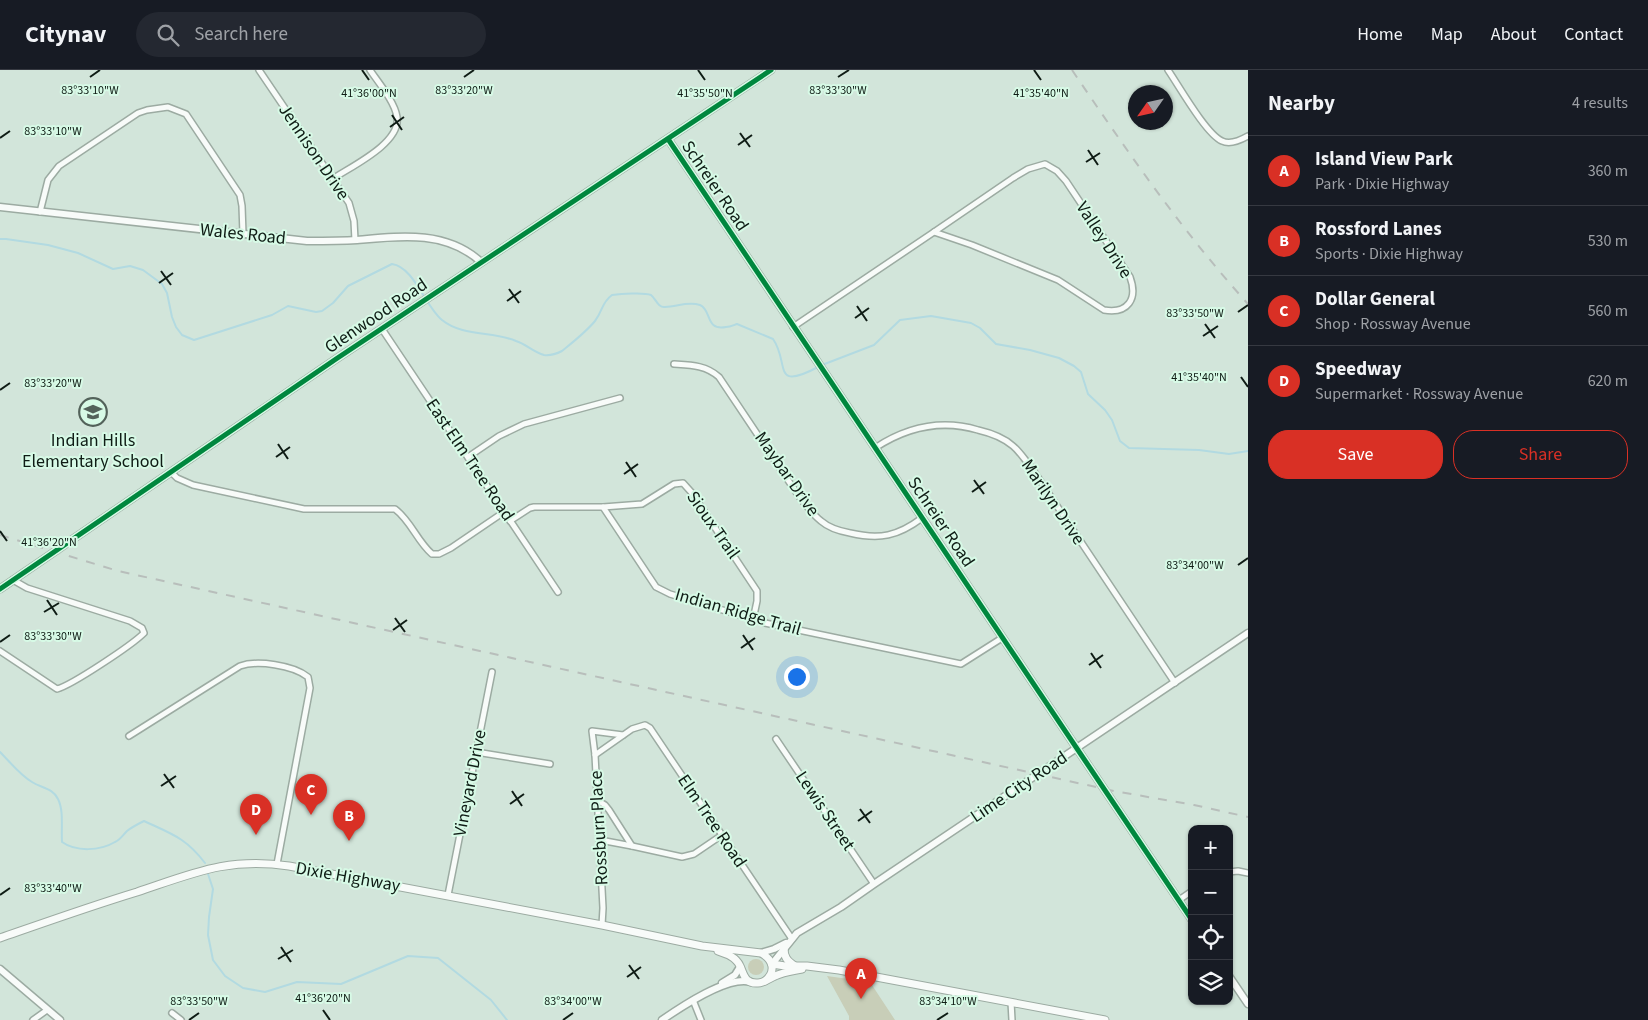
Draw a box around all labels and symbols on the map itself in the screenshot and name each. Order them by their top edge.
text: 83°33'10"W [61,82,119,99]
text: 83°33'20"W [435,82,493,99]
text: 83°33'30"W [809,82,867,99]
text: 41°36'00"N [341,85,397,102]
text: 41°35'50"N [677,85,733,102]
text: 41°35'40"N [1013,85,1069,102]
north arrow [1128,85,1173,130]
street label: Jennison Drive [272,99,356,205]
text: 83°33'10"W [24,123,82,140]
street label: Schreier Road [675,136,755,236]
street label: Valley Drive [1070,197,1138,283]
street label: Wales Road [199,217,287,251]
street label: Glenwood Road [320,272,432,360]
text: 83°33'50"W [1166,305,1224,322]
text: 41°35'40"N [1171,369,1227,386]
text: 83°33'20"W [24,375,82,392]
street label: East Elm Tree Road [420,394,520,526]
school or university icon: Indian Hills Elementary School [78,397,108,427]
street label: Maybar Drive [749,427,825,521]
place label: Indian Hills Elementary School [22,428,164,474]
street label: Marilyn Drive [1015,454,1091,550]
street label: Schreier Road [901,472,981,572]
street label: Sioux Trail [680,486,746,564]
text: 41°36'20"N [21,534,77,551]
text: 83°34'00"W [1166,557,1224,574]
street label: Indian Ridge Trail [672,582,804,642]
text: 83°33'30"W [24,628,82,645]
your location [784,664,810,690]
street label: Vineyard Drive [447,727,493,839]
street label: Lime City Road [966,745,1072,829]
street label: Lewis Street [789,766,861,856]
street label: Elm Tree Road [672,769,752,873]
street label: Rossburn Place [584,770,614,886]
pin: C [295,774,327,815]
pin: D [240,794,272,835]
pin: B [333,800,365,841]
street label: Dixie Highway [294,856,403,899]
text: 83°33'40"W [24,880,82,897]
pin: A [845,958,877,999]
text: 41°36'20"N [295,990,351,1007]
text: 83°33'50"W [170,993,228,1010]
text: 83°34'00"W [544,993,602,1010]
text: 83°34'10"W [919,993,977,1010]

